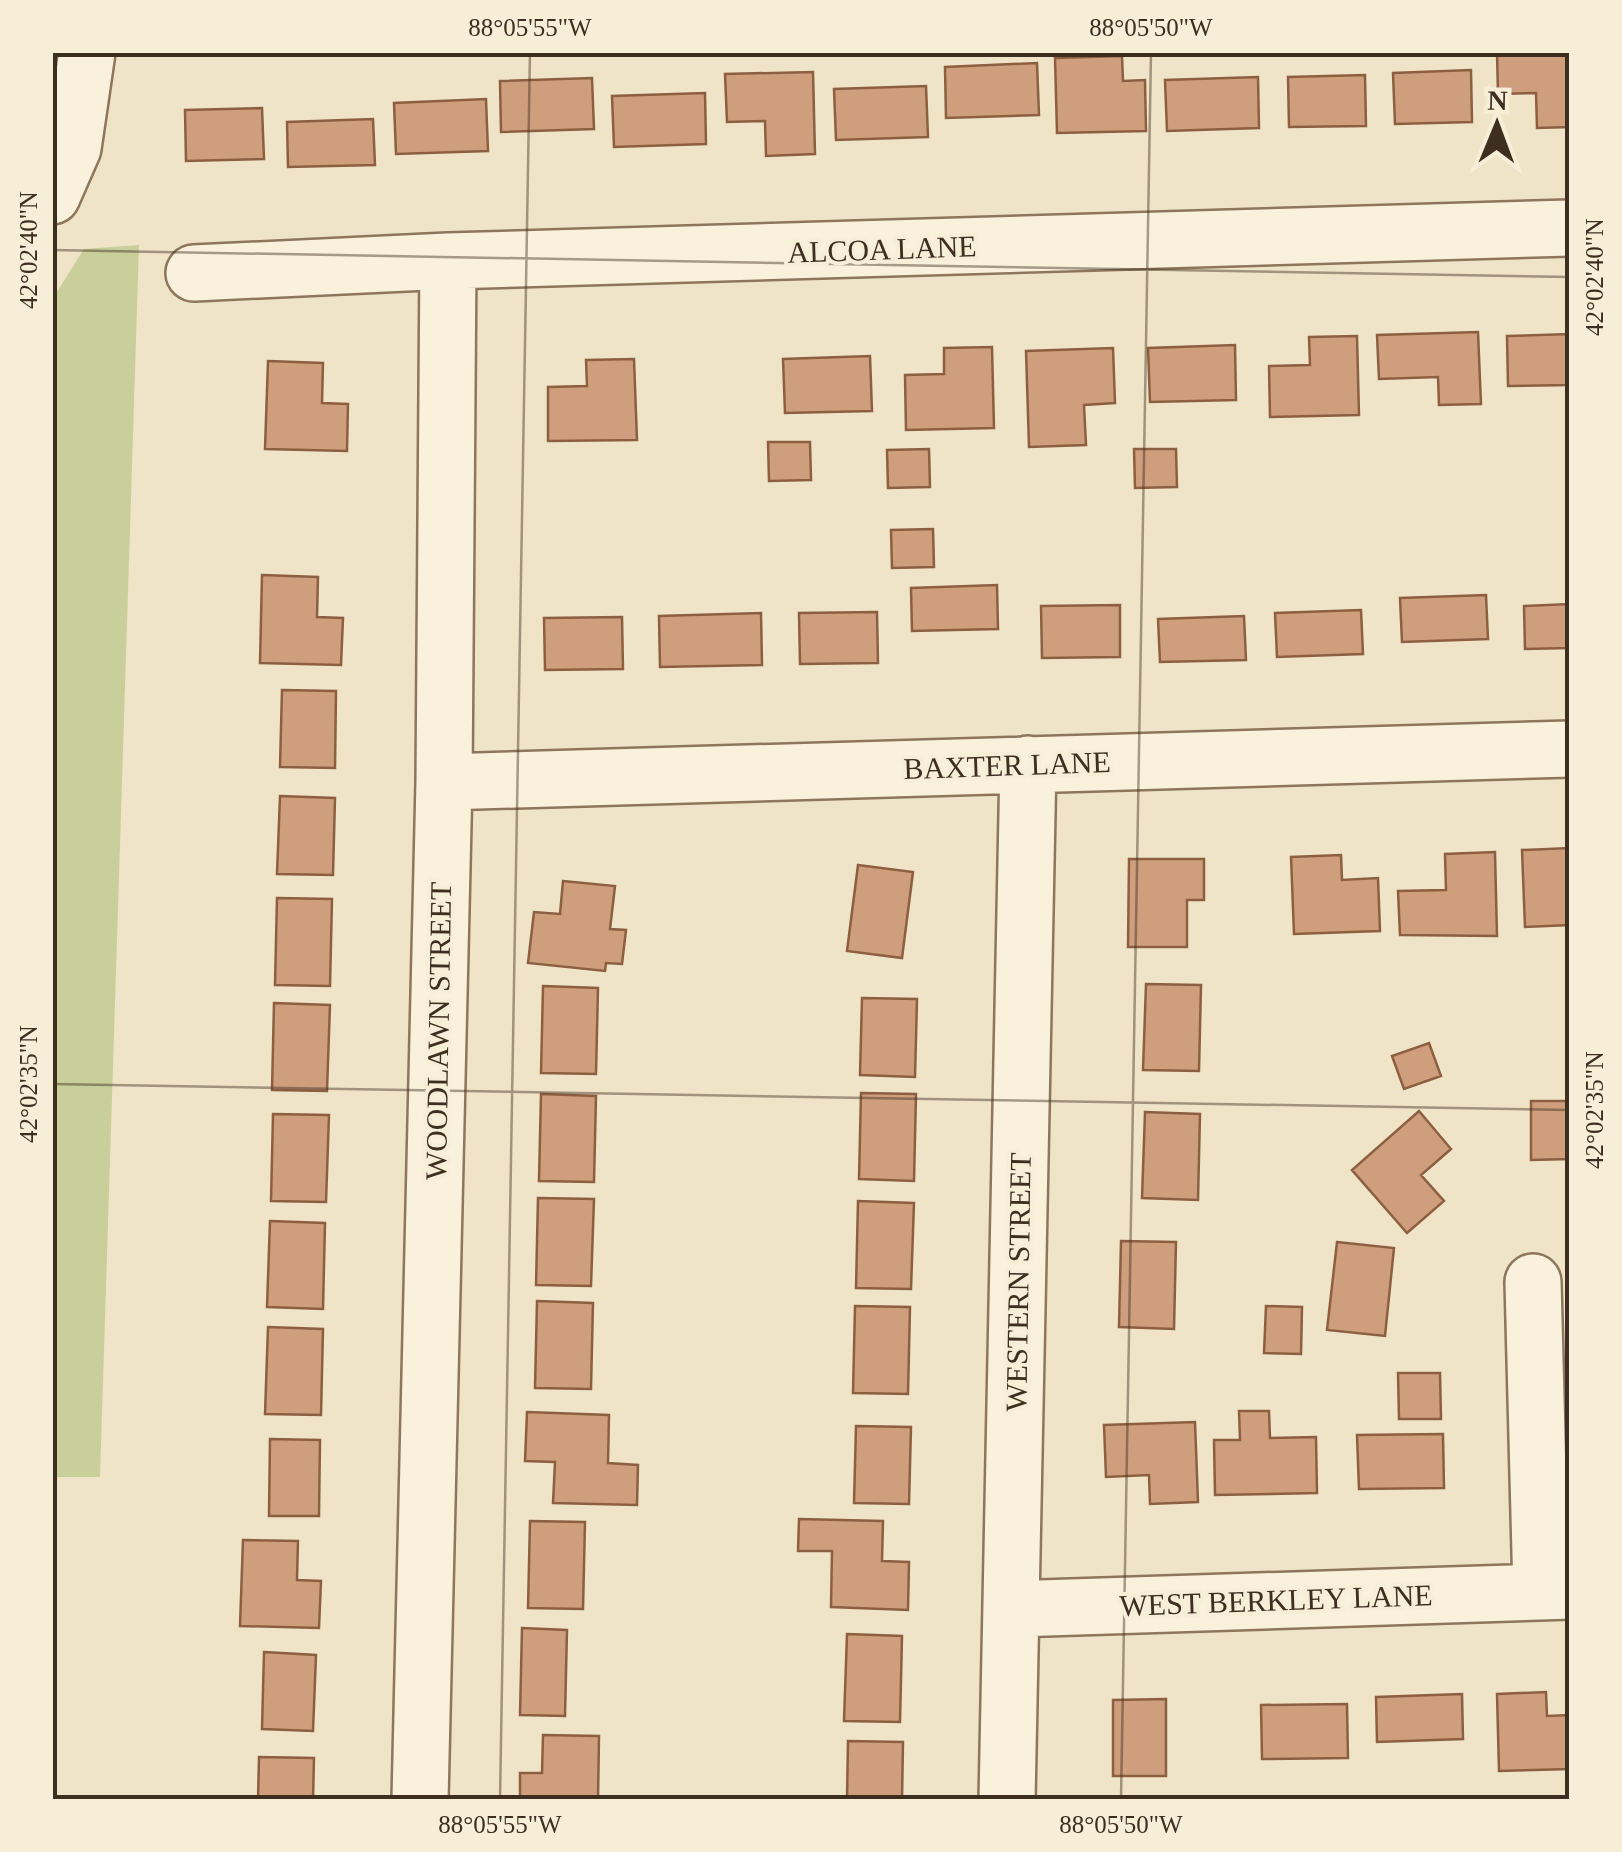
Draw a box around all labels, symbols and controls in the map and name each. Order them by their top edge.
text: 88°05'55"W [468,14,592,41]
text: 88°05'50"W [1089,14,1213,41]
north arrow [1447,75,1547,175]
text: N [1487,85,1508,116]
text: 42°02'40"N [15,191,42,309]
text: 42°02'40"N [1581,218,1608,336]
street label: ALCOA LANE [787,229,977,269]
street label: BAXTER LANE [903,745,1111,785]
street label: WOODLAWN STREET [419,882,457,1180]
text: 42°02'35"N [15,1025,42,1143]
text: 42°02'35"N [1581,1051,1608,1169]
street label: WESTERN STREET [999,1152,1037,1412]
street label: WEST BERKLEY LANE [1119,1578,1433,1622]
text: 88°05'55"W [438,1811,562,1838]
text: 88°05'50"W [1059,1811,1183,1838]

